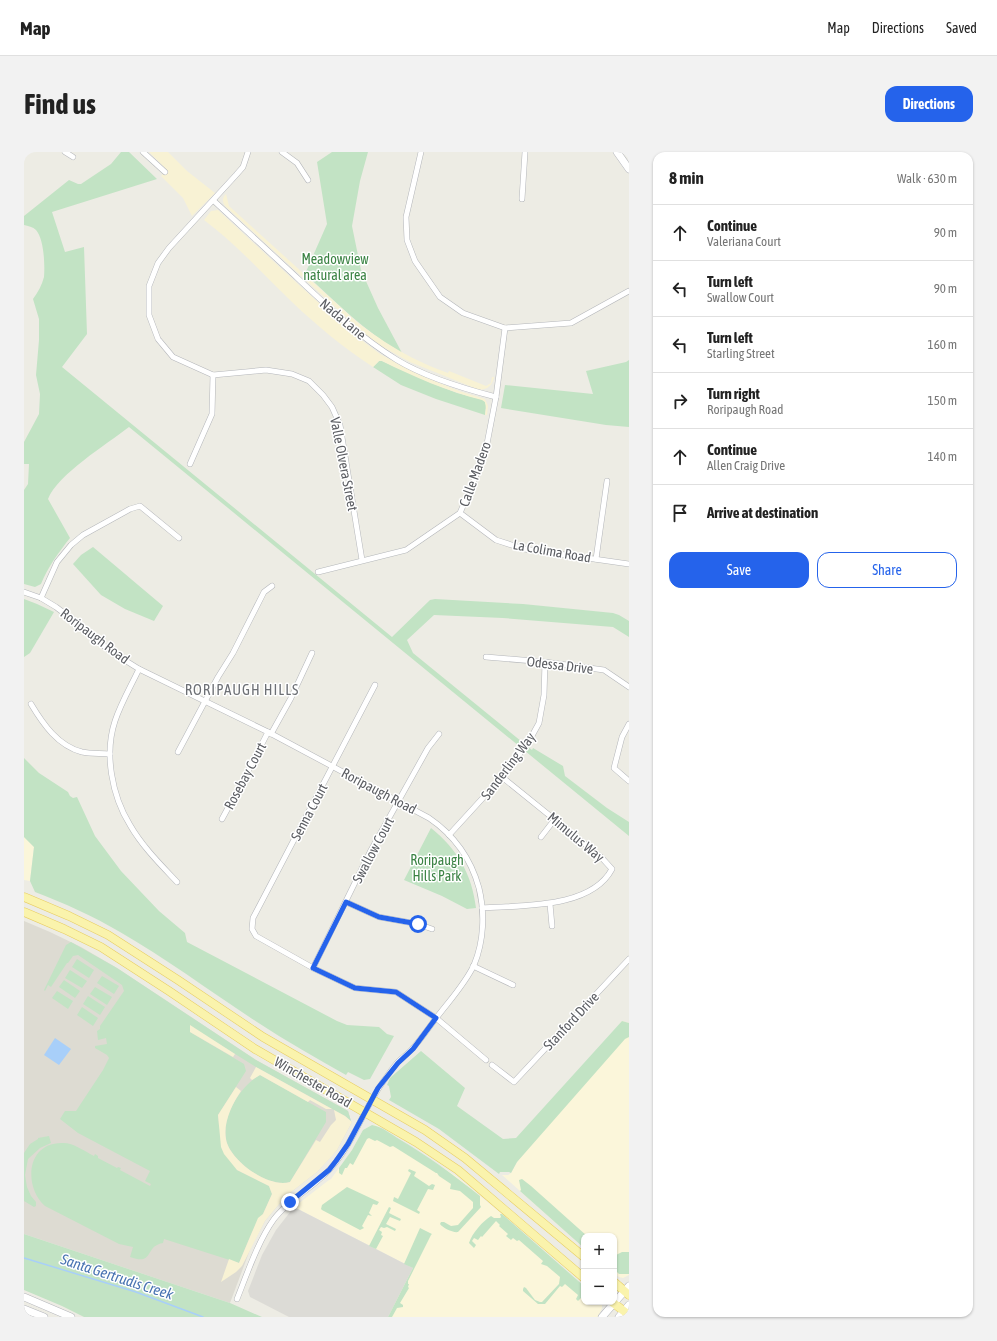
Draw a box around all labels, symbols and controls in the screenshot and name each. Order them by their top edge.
text: Map [20,17,51,39]
text: Map [827,20,850,36]
text: Directions [872,20,924,36]
text: Saved [946,20,977,36]
button: Directions [885,86,973,122]
text: Find us [24,88,96,120]
text: 8 min [669,168,704,188]
text: Walk · 630 m [897,171,957,186]
text: Continue [707,217,757,234]
icon: ahead [669,222,691,244]
text: 90 m [934,225,957,240]
text: Valeriana Court [707,234,781,249]
park label: Meadowview natural area [301,251,369,283]
text: Turn left [707,273,753,290]
icon: left [669,278,691,300]
text: 90 m [934,281,957,296]
text: Swallow Court [707,290,774,305]
street label: Nada Lane [317,295,369,343]
text: Turn left [707,329,753,346]
icon: left [669,334,691,356]
text: 160 m [928,337,957,352]
text: Starling Street [707,346,775,361]
text: Turn right [707,385,760,402]
icon: right [669,390,691,412]
text: 150 m [928,393,957,408]
text: Roripaugh Road [707,402,783,417]
street label: Valle Olvera Street [327,416,361,512]
street label: Calle Madero [456,439,494,509]
text: Continue [707,441,757,458]
icon: ahead [669,446,691,468]
text: 140 m [928,449,957,464]
text: Allen Craig Drive [707,458,785,473]
icon: arrive [669,502,691,524]
text: Arrive at destination [707,504,818,521]
street label: La Colima Road [512,536,592,566]
button: Save [669,552,809,588]
button: Share [817,552,957,588]
street label: Roripaugh Road [57,605,133,667]
street label: Odessa Drive [526,653,594,677]
district label: RORIPAUGH HILLS [185,681,299,698]
street label: Sanderling Way [478,729,539,803]
street label: Rosebay Court [221,740,269,812]
street label: Roripaugh Road [339,765,419,817]
street label: Senna Court [287,781,331,843]
street label: Mimulus Way [545,809,608,865]
street label: Swallow Court [349,814,397,886]
park label: Roripaugh Hills Park [410,852,464,884]
route start [409,915,427,933]
street label: Stanford Drive [540,989,602,1053]
street label: Winchester Road [272,1053,354,1111]
route end [281,1193,299,1211]
map controls [581,1233,617,1305]
button: + [581,1233,617,1269]
water label: Santa Gertrudis Creek [58,1250,176,1303]
button: − [581,1269,617,1305]

